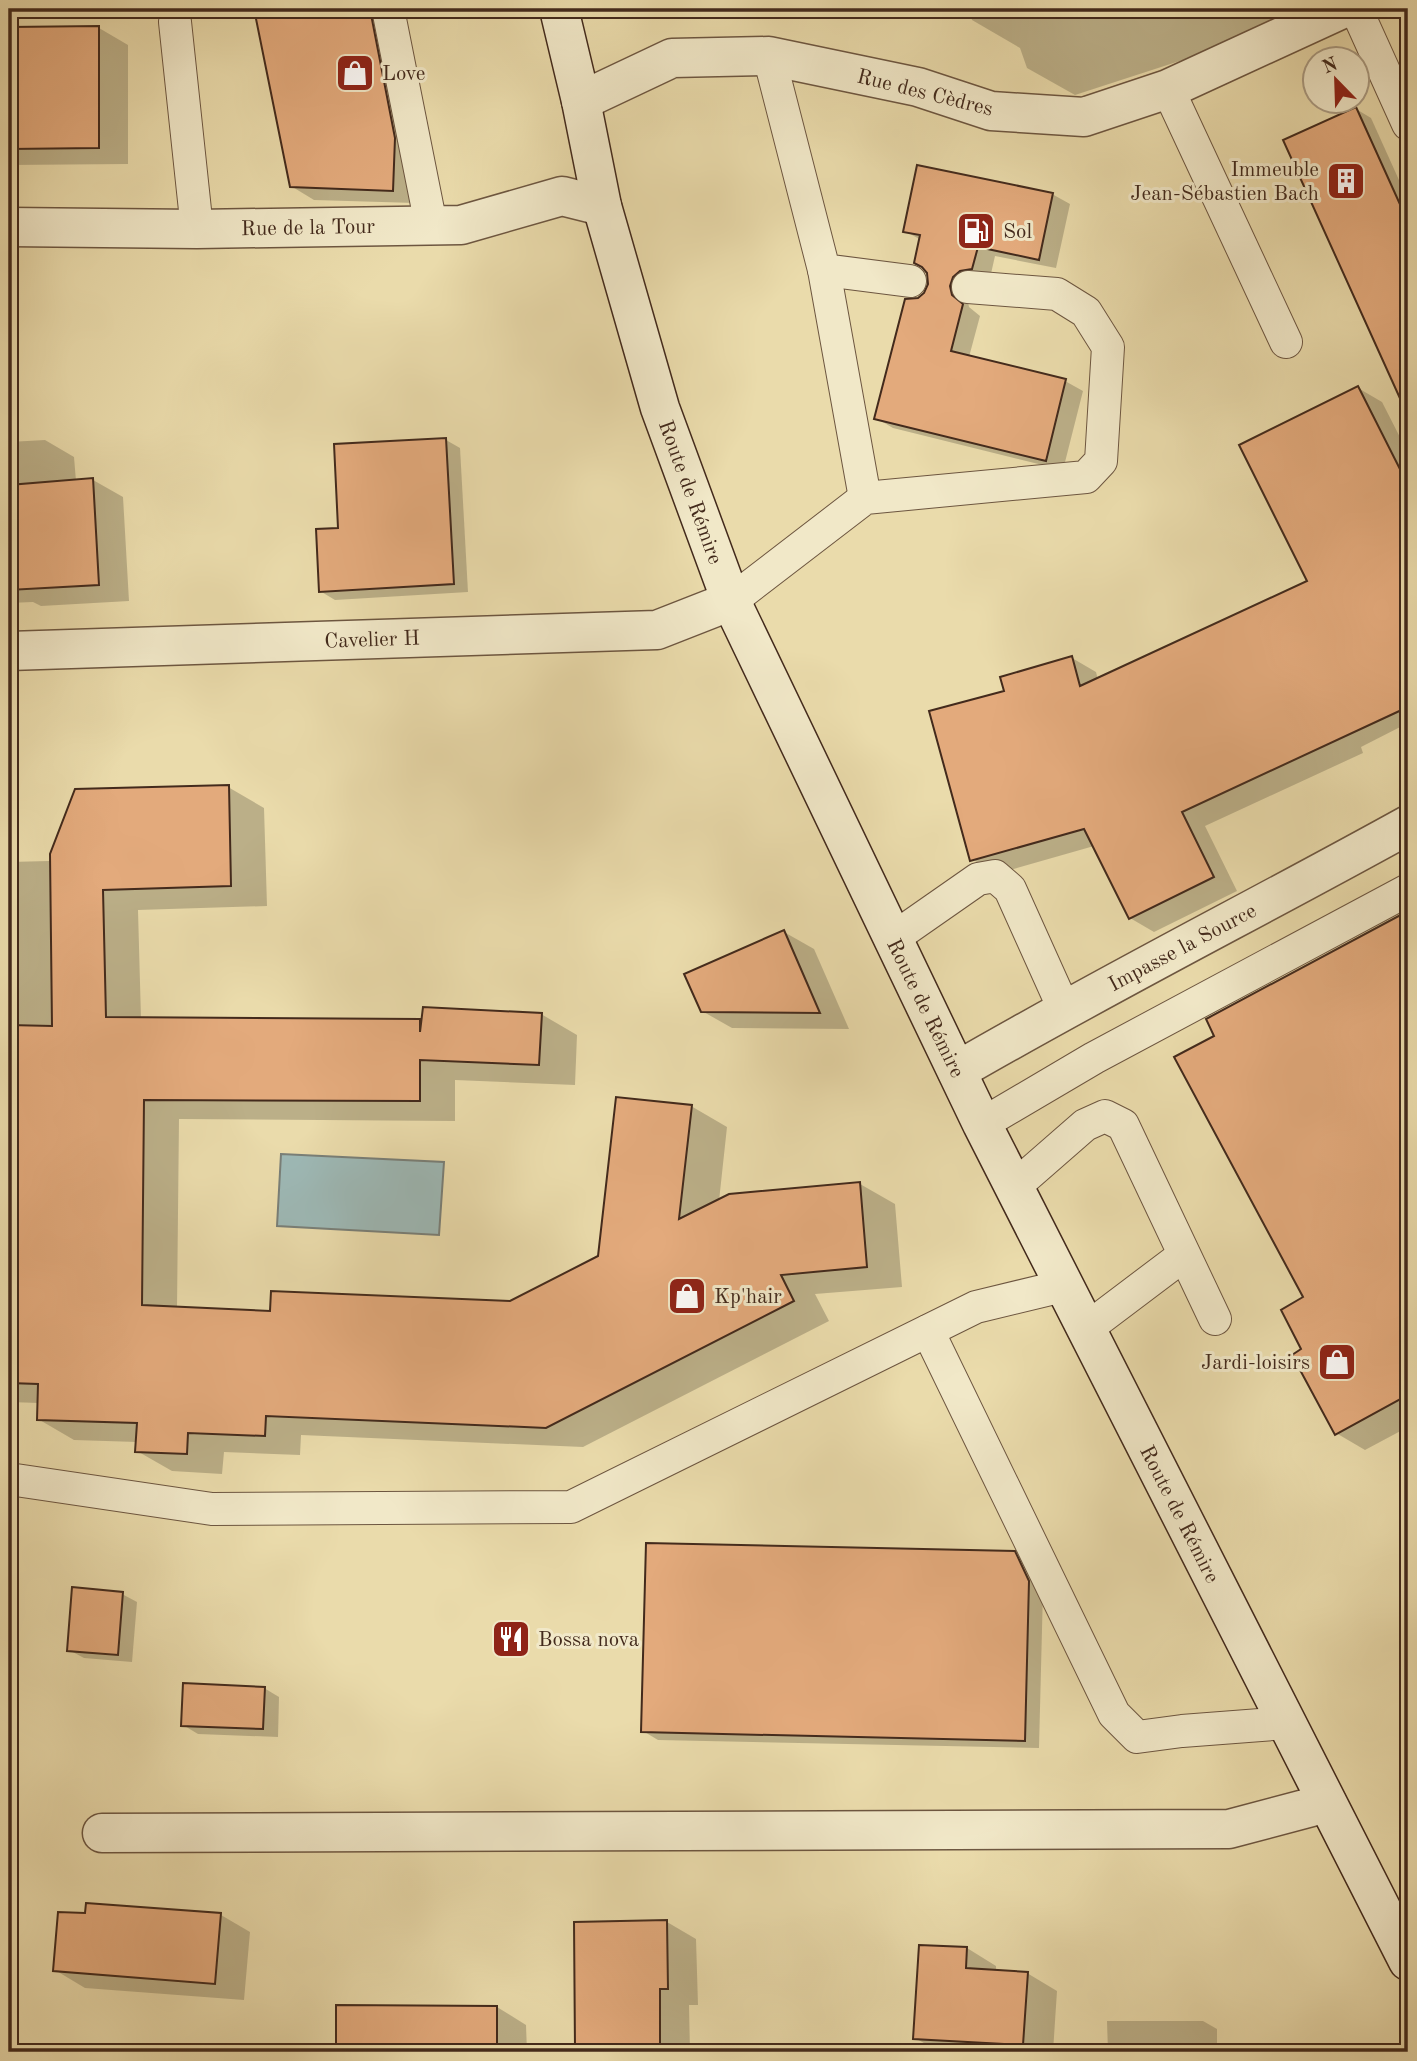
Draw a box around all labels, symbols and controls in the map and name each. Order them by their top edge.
north arrow [1302,46,1372,116]
shop icon: Love [334,52,376,94]
text: N [1320,55,1341,78]
place label: Love [382,64,425,85]
street label: Rue des Cèdres [854,66,995,121]
place label: Immeuble Jean-Sébastien Bach [1130,160,1319,205]
building icon: Immeuble Jean-Sébastien Bach [1325,160,1367,202]
fuel station icon: Sol [955,210,997,252]
street label: Rue de la Tour [241,217,376,240]
place label: Sol [1003,222,1032,243]
street label: Route de Rémire [654,418,725,567]
street label: Cavelier H [324,628,420,653]
street label: Impasse la Source [1105,901,1260,996]
street label: Route de Rémire [882,936,967,1081]
shop icon: Kp'hair [666,1275,708,1317]
place label: Kp'hair [714,1287,782,1308]
shop icon: Jardi-loisirs [1316,1341,1358,1383]
place label: Jardi-loisirs [1201,1353,1310,1374]
street label: Route de Rémire [1135,1442,1222,1587]
restaurant icon: Bossa nova [490,1618,532,1660]
place label: Bossa nova [538,1630,639,1651]

